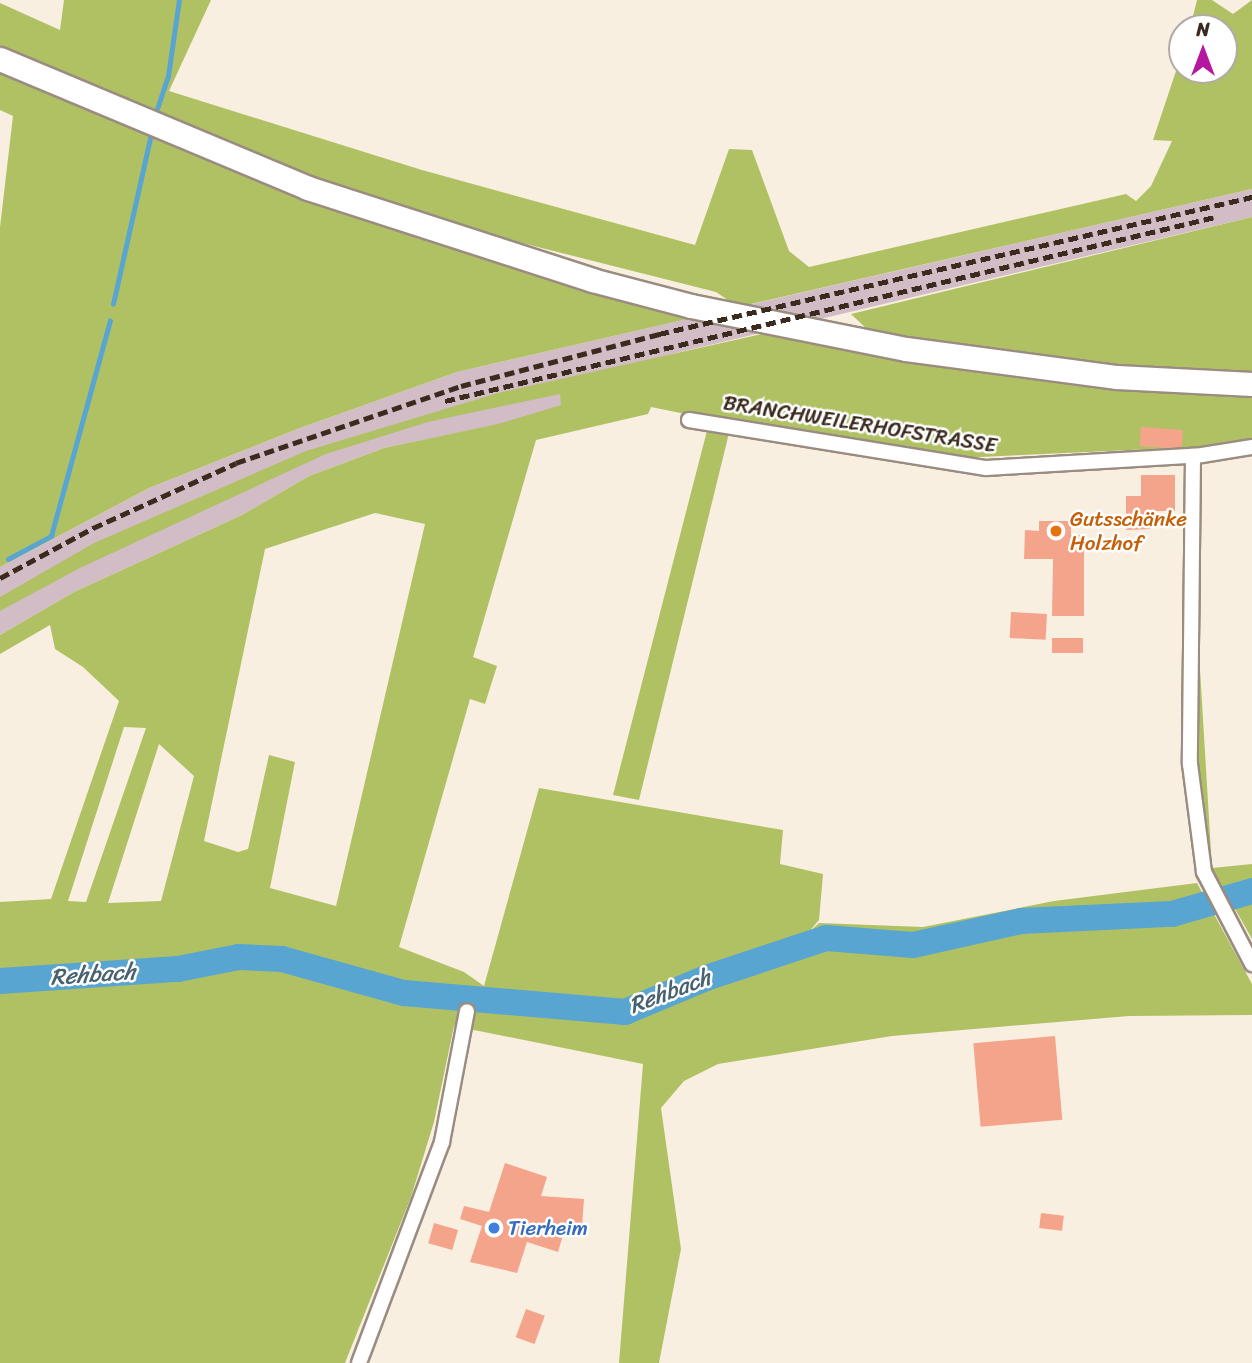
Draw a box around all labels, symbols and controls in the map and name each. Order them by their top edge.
text: N [1196,13,1210,46]
north arrow [1168,14,1238,84]
street label: BRANCHWEILERHOFSTRASSE [722,390,998,458]
place label: Gutsschänke Holzhof [1070,506,1187,556]
marker: Gutsschänke Holzhof [1048,523,1064,539]
water label: Rehbach [50,958,136,992]
water label: Rehbach [625,964,715,1020]
place label: Tierheim [508,1215,588,1241]
marker: Tierheim [486,1220,502,1236]

